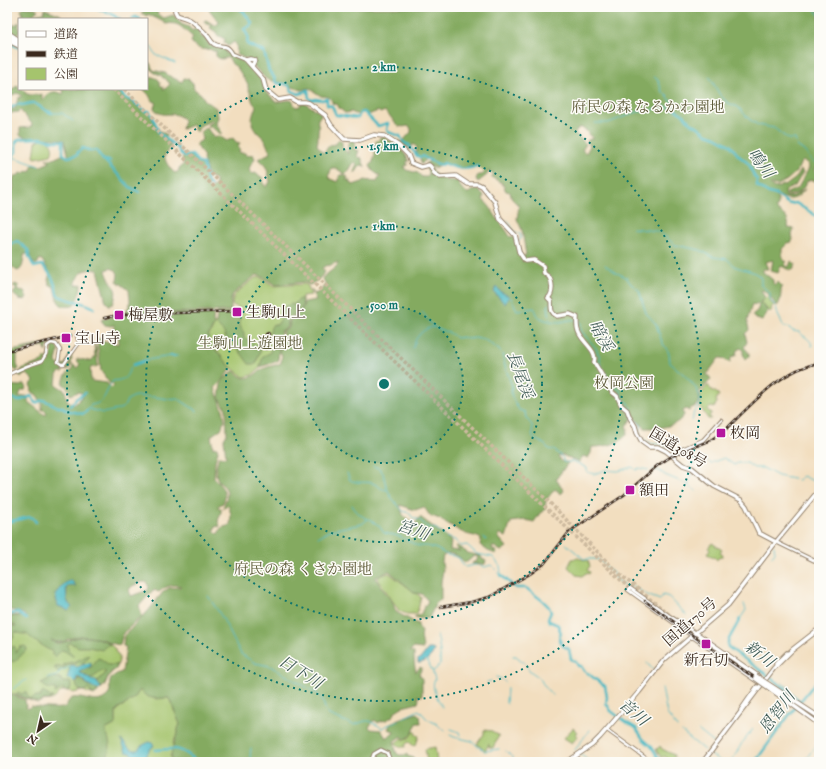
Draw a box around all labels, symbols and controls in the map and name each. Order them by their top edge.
legend [18,18,148,90]
text: 道路 [54,27,78,42]
text: 鉄道 [53,47,78,62]
text: 2 km [372,60,397,75]
text: 公園 [54,67,78,82]
park label: 府民の森 なるかわ園地 [571,98,725,117]
text: 1.5 km [369,139,400,154]
water label: 鳴川 [743,145,779,184]
text: 1 km [373,219,396,234]
text: 500 m [370,298,399,313]
place label: 生駒山上 [246,303,306,322]
place label: 梅屋敷 [128,306,173,325]
marker: 生駒山上 [231,306,243,318]
marker: 梅屋敷 [113,309,125,321]
water label: 暗渓 [583,317,617,357]
place label: 宝山寺 [75,329,120,348]
marker: 宝山寺 [60,332,72,344]
park label: 生駒山上遊園地 [197,334,303,353]
water label: 長尾渓 [501,349,537,403]
park label: 枚岡公園 [594,374,654,393]
centre of rings [377,377,391,391]
street label: 国道308号 [646,423,710,473]
place label: 枚岡 [730,424,760,443]
marker: 枚岡 [715,427,727,439]
place label: 額田 [639,481,669,500]
marker: 額田 [624,484,636,496]
water label: 宮川 [395,516,433,546]
park label: 府民の森 くさか園地 [234,560,372,579]
street label: 国道170号 [659,594,721,650]
water label: 新川 [740,637,779,674]
marker: 新石切 [700,638,712,650]
place label: 新石切 [683,651,729,670]
water label: 日下川 [274,652,327,695]
water label: 恩智川 [756,686,802,738]
water label: 音川 [614,695,653,732]
north arrow [18,711,58,751]
text: N [25,730,42,747]

